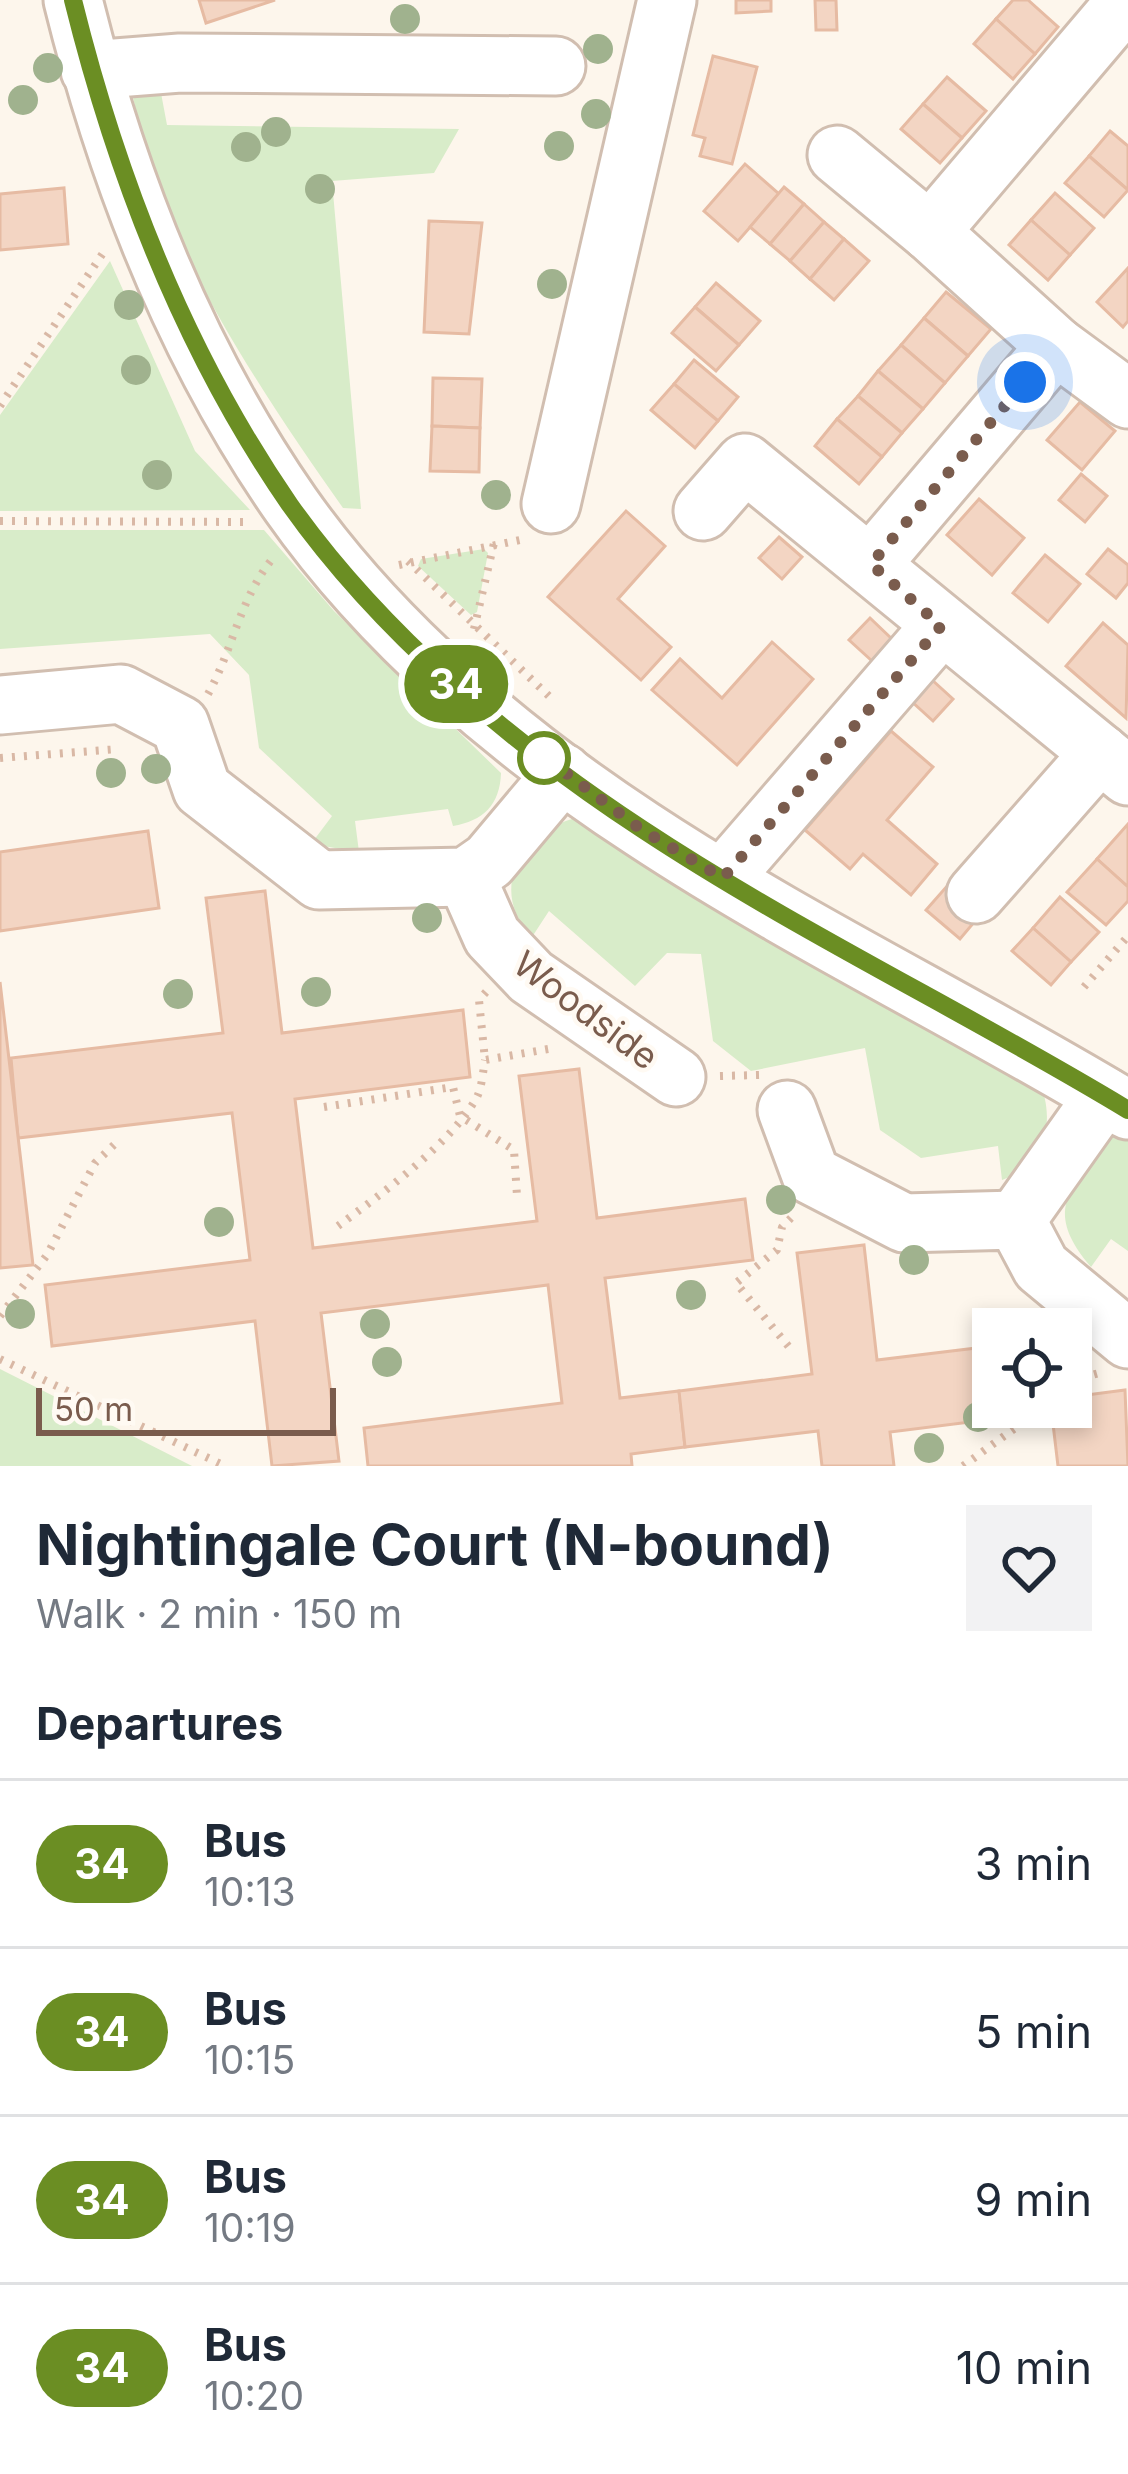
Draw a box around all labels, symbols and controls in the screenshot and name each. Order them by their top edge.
your location [995,352,1055,412]
line badge: 34 [402,645,510,723]
text: 34 [428,658,484,709]
unlabelled marker [519,733,569,783]
street label: Woodside [505,941,667,1079]
map controls [972,1308,1092,1428]
button: locate [972,1308,1092,1428]
scale bar [36,1382,336,1435]
text: 50 m [54,1389,133,1429]
button: heart [966,1505,1092,1631]
text: Nightingale Court (N-bound) [36,1510,833,1579]
text: Walk · 2 min · 150 m [36,1590,402,1637]
text: Departures [36,1696,283,1751]
text: Bus [204,1813,287,1868]
text: 3 min [975,1836,1092,1891]
text: 34 [74,1838,130,1889]
text: 10:13 [204,1868,296,1915]
text: Bus [204,1981,287,2036]
text: 5 min [975,2004,1092,2059]
text: 34 [74,2006,130,2057]
text: 10:15 [204,2036,295,2083]
text: Bus [204,2149,287,2204]
text: 9 min [975,2172,1092,2227]
text: 34 [74,2174,130,2225]
text: 10:19 [204,2204,296,2251]
text: Bus [204,2317,287,2372]
text: 10 min [956,2340,1092,2395]
text: 34 [74,2342,130,2393]
text: 10:20 [204,2372,304,2419]

